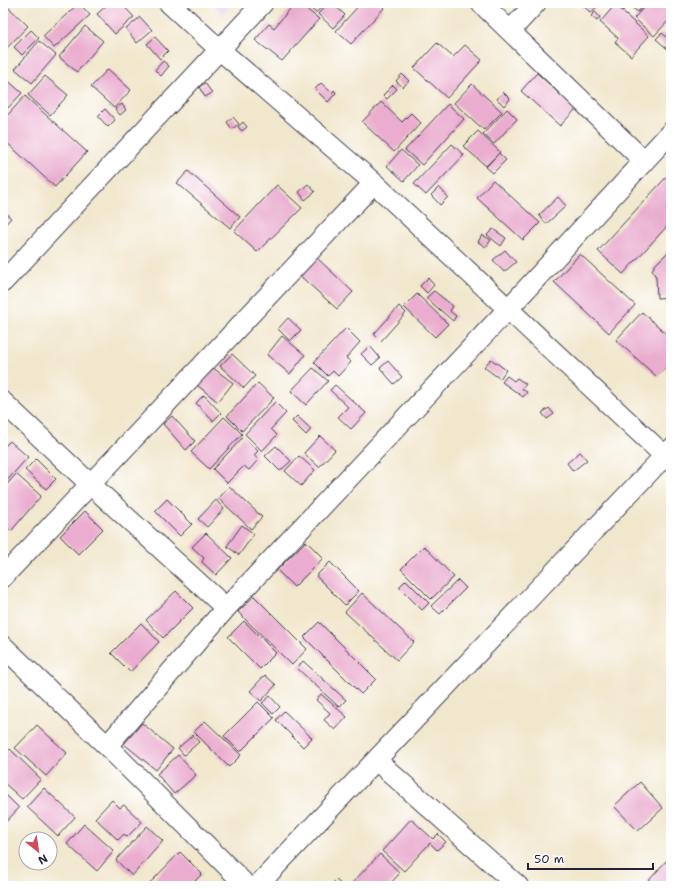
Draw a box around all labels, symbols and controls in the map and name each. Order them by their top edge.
north arrow [18,831,58,871]
scale bar [528,845,653,871]
text: N [35,851,50,868]
text: 50 m [534,851,564,867]

